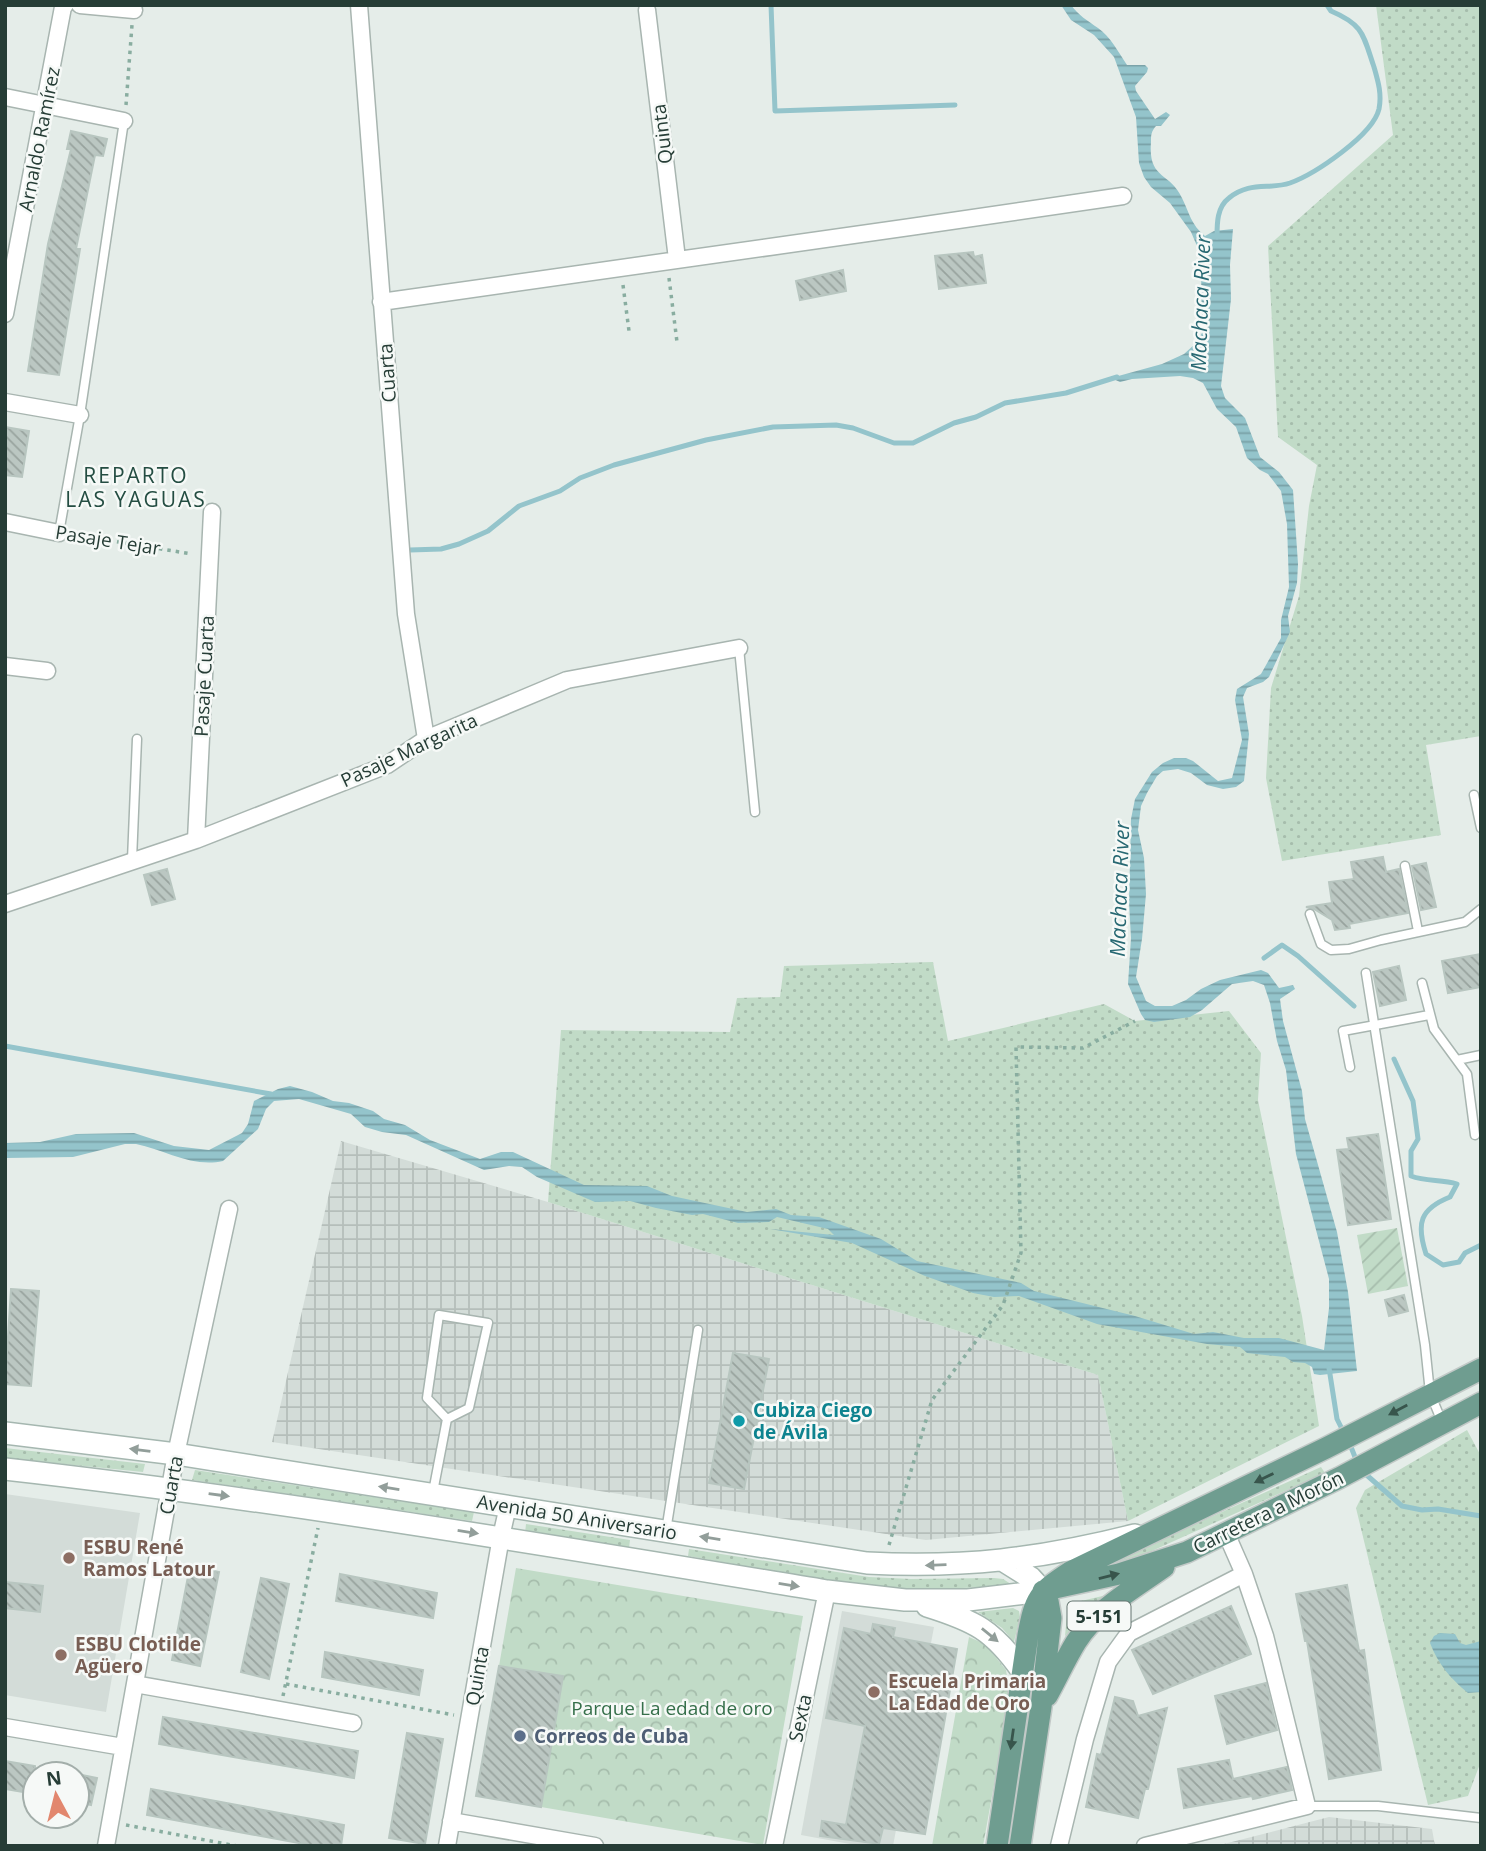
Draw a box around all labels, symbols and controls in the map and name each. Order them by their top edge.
street label: Arnaldo Ramírez [12,64,66,214]
street label: Quinta [645,103,679,165]
water label: Machaca River [1184,234,1216,371]
street label: Cuarta [372,343,402,403]
district label: REPARTO LAS YAGUAS [65,461,207,513]
street label: Pasaje Tejar [53,519,163,561]
street label: Pasaje Cuarta [188,615,220,737]
street label: Pasaje Margarita [336,707,482,793]
water label: Machaca River [1103,820,1135,957]
place label: Cubiza Ciego de Ávila [753,1397,873,1445]
one-way arrow [1388,1405,1408,1416]
marker: Cubiza Ciego de Ávila [731,1413,747,1429]
one-way arrow [129,1444,151,1455]
street label: Cuarta [153,1454,189,1516]
street label: Carretera a Morón [1188,1464,1348,1560]
one-way arrow [1254,1472,1274,1483]
one-way arrow [378,1482,400,1493]
street label: Avenida 50 Aniversario [475,1488,679,1546]
one-way arrow [208,1489,230,1500]
one-way arrow [457,1527,479,1538]
one-way arrow [699,1532,721,1543]
place label: ESBU René Ramos Latour [83,1534,216,1582]
marker: ESBU René Ramos Latour [61,1550,77,1566]
one-way arrow [925,1560,947,1571]
one-way arrow [1098,1570,1120,1581]
one-way arrow [778,1580,800,1591]
road number: 5-151 [1068,1602,1130,1630]
one-way arrow [980,1627,998,1642]
place label: ESBU Clotilde Agüero [75,1631,201,1679]
street label: Quinta [459,1644,495,1708]
marker: ESBU Clotilde Agüero [53,1647,69,1663]
place label: Escuela Primaria La Edad de Oro [888,1668,1046,1716]
marker: Escuela Primaria La Edad de Oro [866,1684,882,1700]
street label: Sexta [782,1692,818,1744]
park label: Parque La edad de oro [571,1695,773,1721]
place label: Correos de Cuba [534,1723,689,1749]
marker: Correos de Cuba [512,1728,528,1744]
one-way arrow [1006,1728,1017,1750]
north arrow [21,1760,91,1830]
text: N [45,1764,63,1792]

